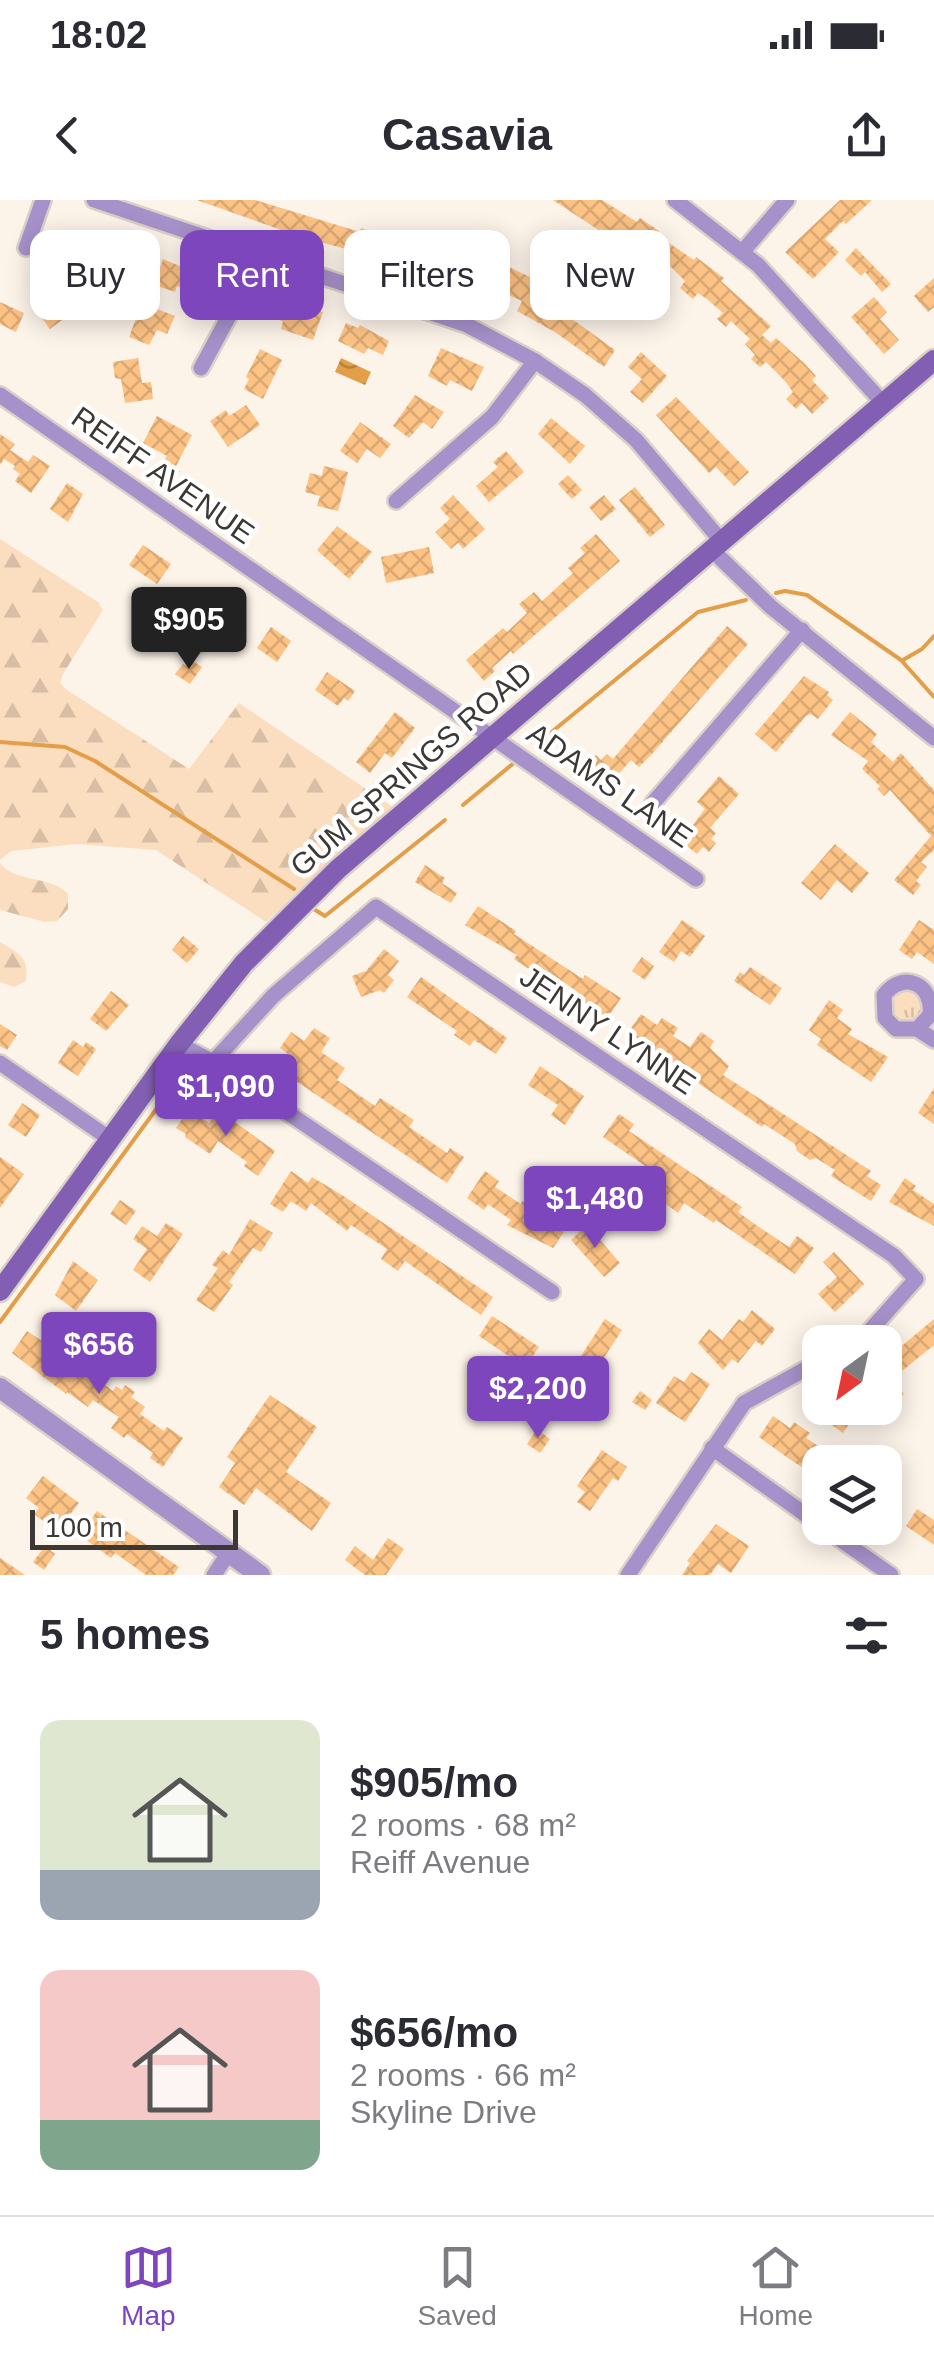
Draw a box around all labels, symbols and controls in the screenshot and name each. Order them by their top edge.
text: 18:02 [50,14,147,56]
icon: back [40,108,95,163]
icon: share [839,108,894,163]
text: Casavia [382,109,552,160]
chip: Buy [30,230,160,320]
chip: Rent [180,230,324,320]
chip: Filters [344,230,510,320]
chip: New [530,230,670,320]
street label: REIFF AVENUE [66,400,260,550]
pin: $905 [130,587,248,672]
text: $905 [153,601,225,637]
street label: GUM SPRINGS ROAD [284,655,538,883]
street label: ADAMS LANE [521,716,699,854]
street label: JENNY LYNNE [514,959,702,1101]
pin: $1,090 [145,1054,307,1139]
text: $1,090 [177,1068,275,1104]
pin: $1,480 [514,1166,676,1251]
text: $1,480 [546,1180,644,1216]
pin: $656 [40,1312,158,1397]
north arrow [802,1325,902,1425]
map controls [802,1325,902,1545]
text: $656 [63,1326,135,1362]
pin: $2,200 [457,1356,619,1441]
text: $2,200 [489,1370,587,1406]
button: layers [802,1445,902,1545]
scale bar [30,1505,238,1550]
text: 100 m [45,1512,123,1543]
icon: filters [839,1608,894,1663]
text: 5 homes [40,1611,210,1658]
text: $905/mo [350,1759,518,1806]
icon: home [120,1760,240,1880]
text: 2 rooms · 68 m² [350,1807,576,1843]
text: Reiff Avenue [350,1844,530,1880]
text: $656/mo [350,2009,518,2056]
icon: home [120,2010,240,2130]
text: 2 rooms · 66 m² [350,2057,576,2093]
text: Skyline Drive [350,2094,537,2130]
tab: Map [121,2240,176,2332]
tab: Saved [417,2240,497,2332]
tab: Home [738,2240,813,2332]

